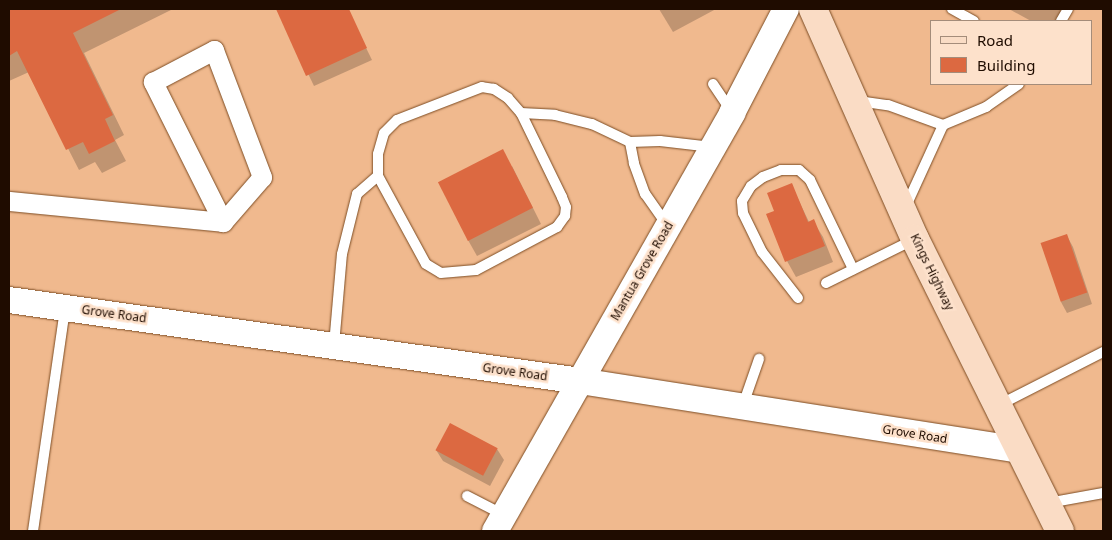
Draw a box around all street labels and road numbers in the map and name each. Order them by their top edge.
street label: Mantua Grove Road [608,219,676,323]
street label: Kings Highway [907,231,957,313]
street label: Grove Road [81,302,147,326]
street label: Grove Road [482,360,548,384]
street label: Grove Road [882,422,948,446]

